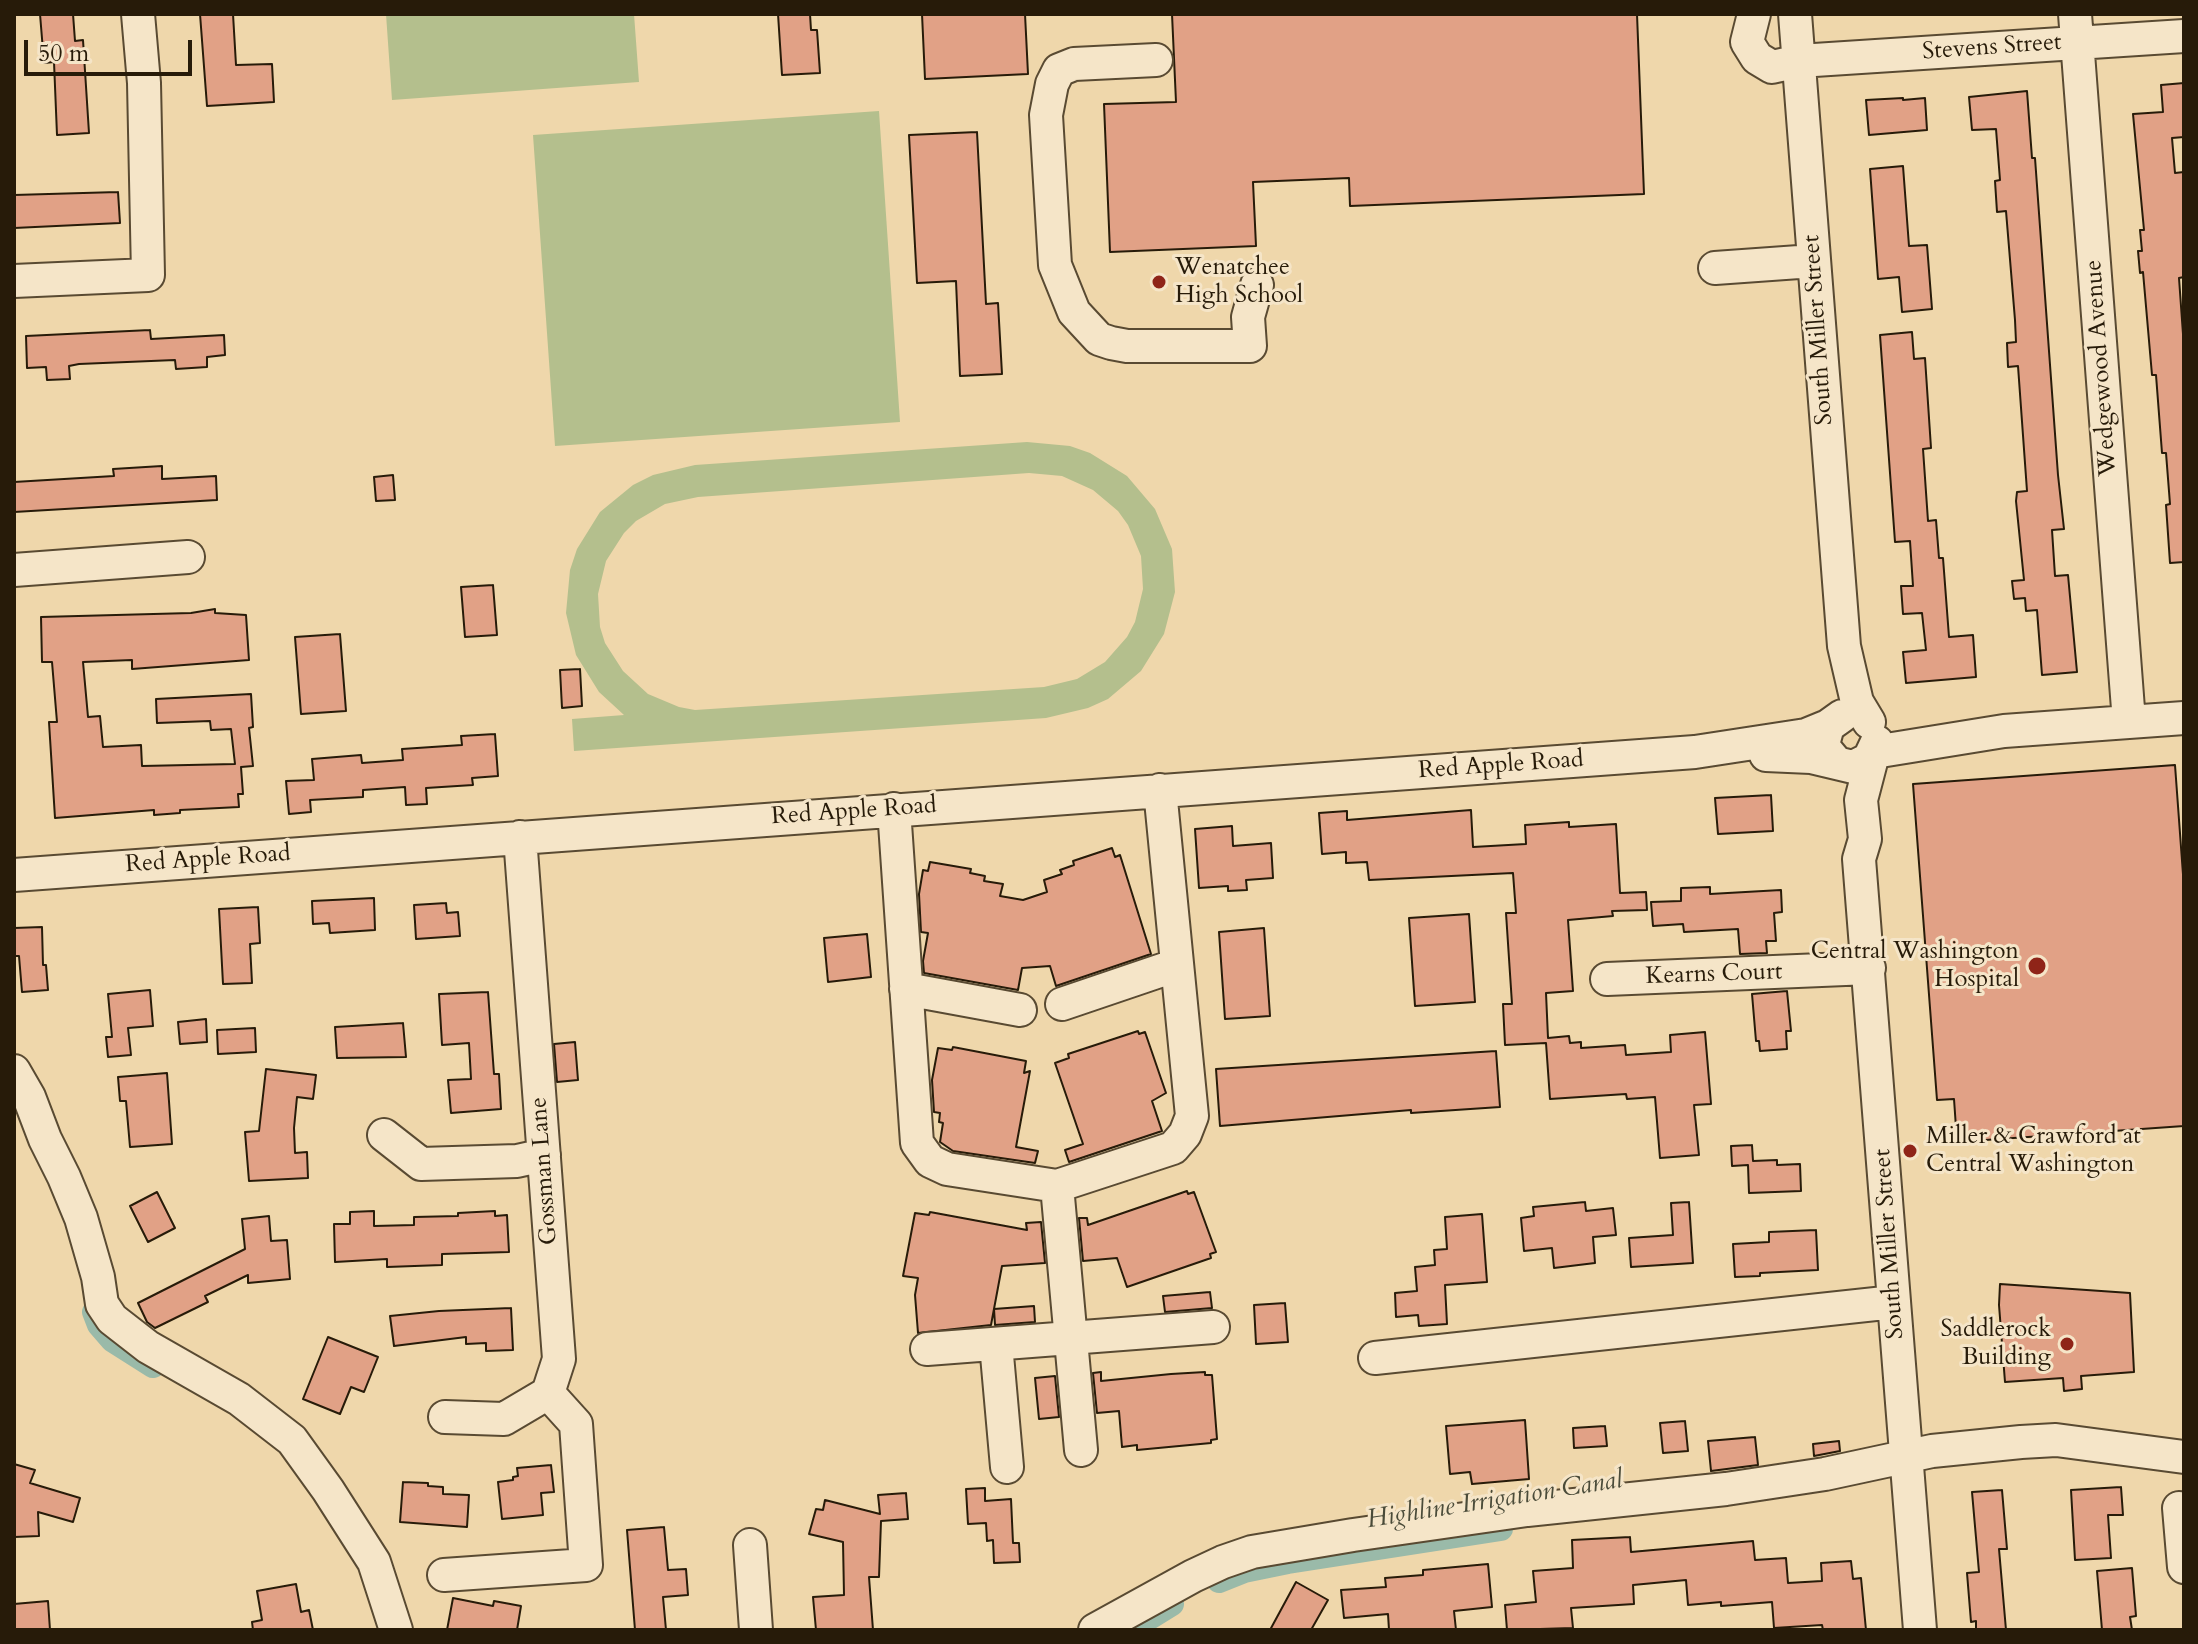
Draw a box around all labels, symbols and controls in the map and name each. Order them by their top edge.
scale bar [28,24,196,74]
street label: Stevens Street [1921,29,2063,67]
text: 50 m [38,37,89,70]
street label: South Miller Street [1798,234,1840,426]
place label: Wenatchee High School [1175,254,1303,310]
street label: Wedgewood Avenue [2080,259,2124,477]
marker: Wenatchee High School [1150,273,1168,291]
street label: Red Apple Road [1417,746,1585,786]
street label: Red Apple Road [770,792,938,832]
street label: Red Apple Road [124,840,292,880]
place label: Central Washington Hospital [1811,938,2019,994]
marker: Central Washington Hospital [2026,955,2048,977]
street label: Kearns Court [1645,958,1783,992]
street label: Gossman Lane [525,1096,565,1246]
place label: Miller & Crawford at Central Washington [1926,1123,2141,1179]
marker: Miller & Crawford at Central Washington [1901,1142,1919,1160]
street label: South Miller Street [1869,1148,1911,1340]
place label: Saddlerock Building [1941,1316,2051,1372]
marker: Saddlerock Building [2058,1335,2076,1353]
water label: Highline Irrigation Canal [1365,1465,1625,1537]

